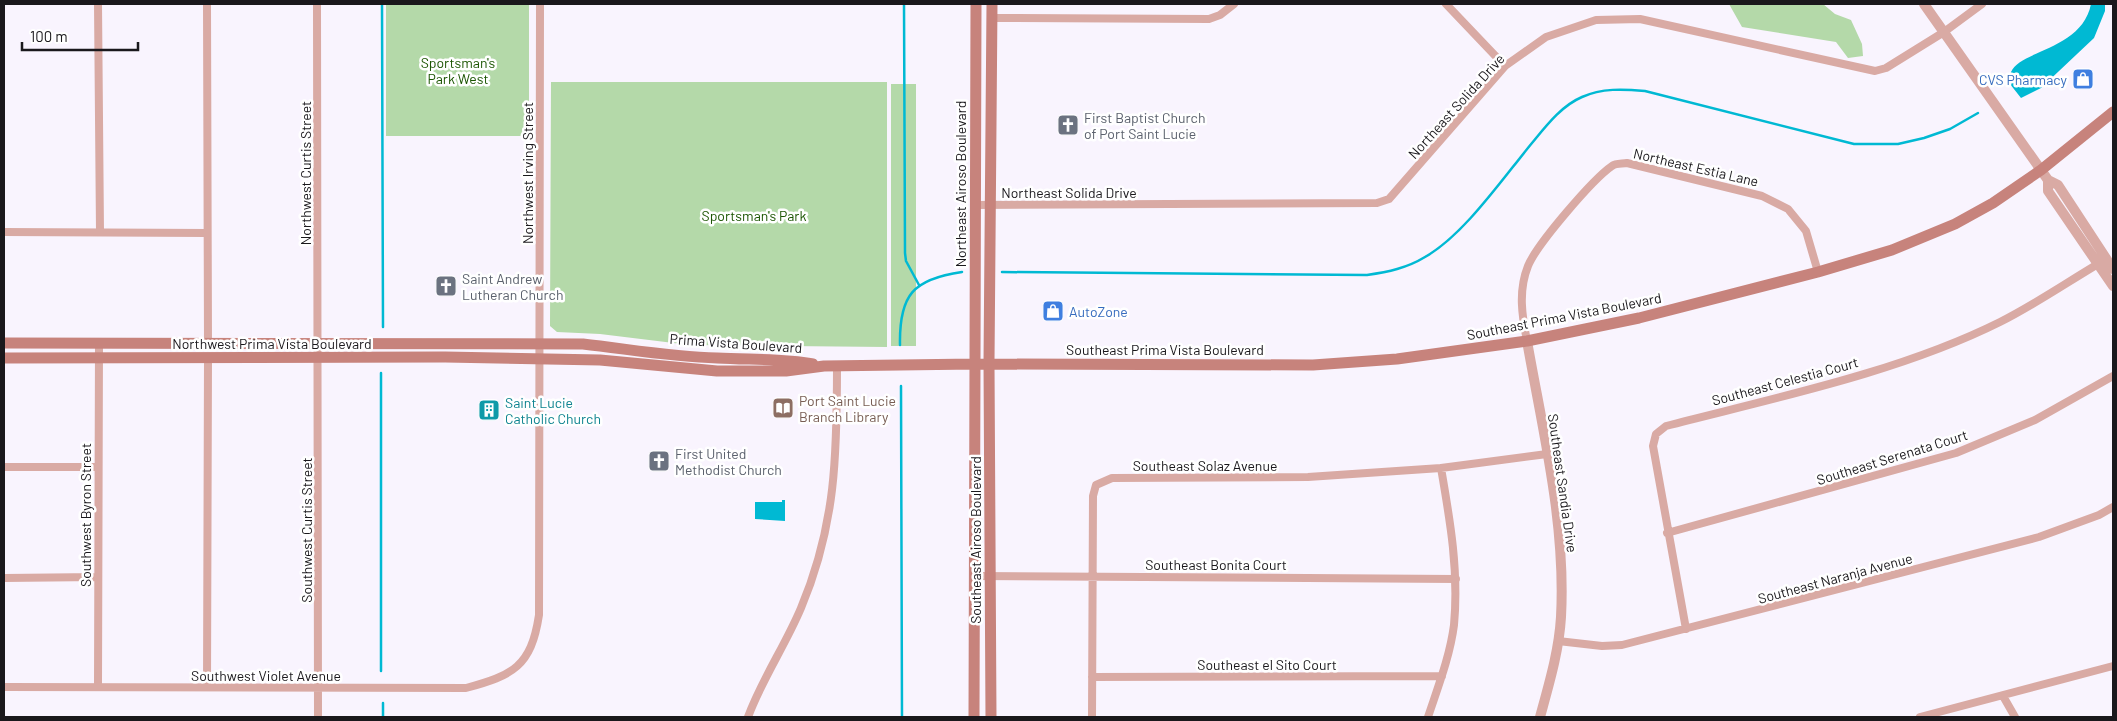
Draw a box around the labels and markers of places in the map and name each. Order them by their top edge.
shop icon: CVS Pharmacy [2071,67,2095,91]
place label: CVS Pharmacy [1979,71,2068,88]
place label: First Baptist Church of Port Saint Lucie [1084,109,1205,142]
church icon: First Baptist Church of Port Saint Lucie [1056,113,1080,137]
place label: Saint Andrew Lutheran Church [462,270,563,303]
church icon: Saint Andrew Lutheran Church [434,274,458,298]
shop icon: AutoZone [1041,299,1065,323]
place label: AutoZone [1069,303,1128,320]
place label: Port Saint Lucie Branch Library [799,392,896,425]
place label: Saint Lucie Catholic Church [505,394,601,427]
library icon: Port Saint Lucie Branch Library [771,396,795,420]
building icon: Saint Lucie Catholic Church [477,398,501,422]
place label: First United Methodist Church [675,445,782,478]
church icon: First United Methodist Church [647,449,671,473]

